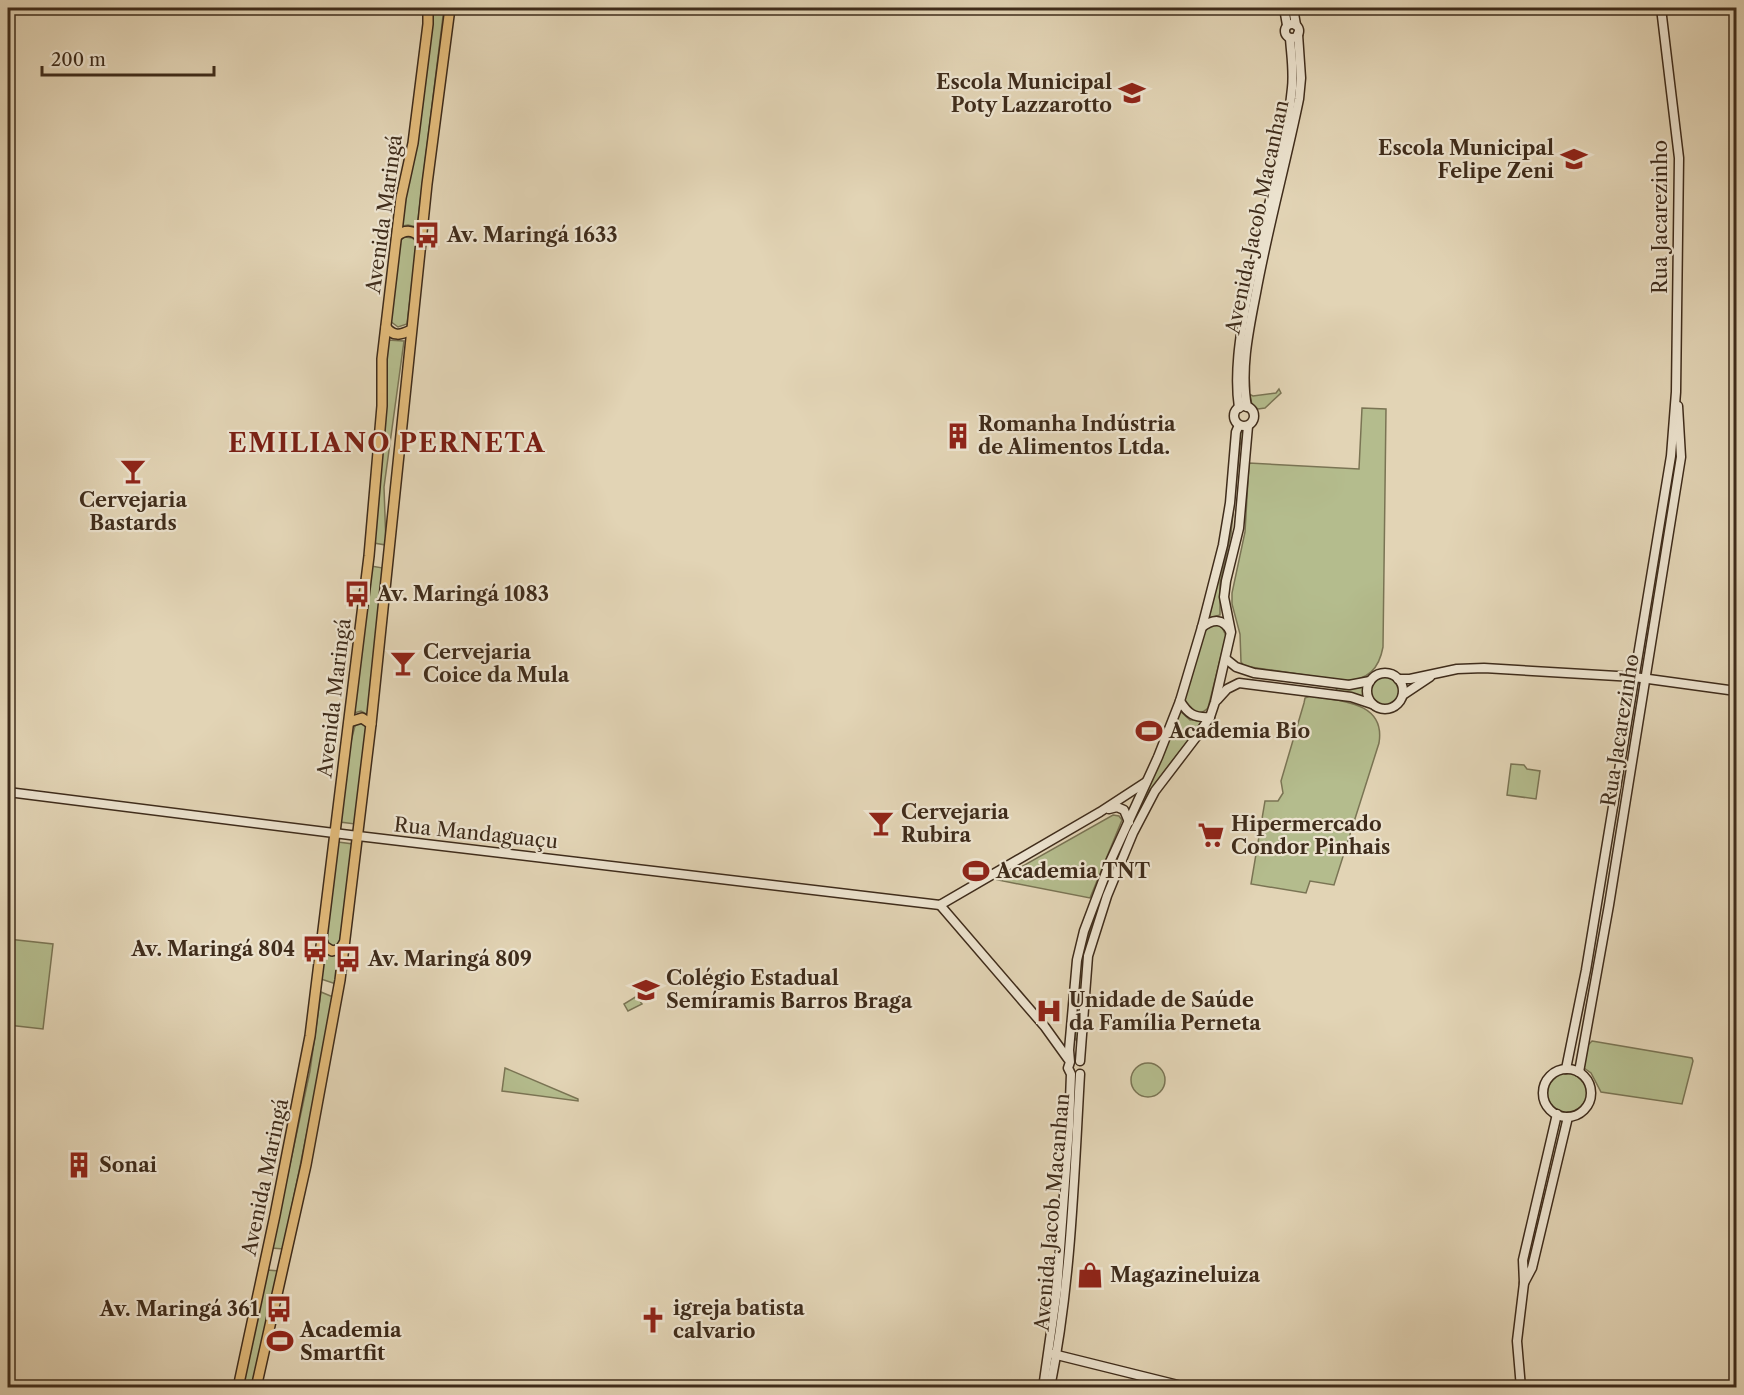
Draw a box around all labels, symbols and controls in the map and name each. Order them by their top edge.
scale bar [42,39,214,77]
text: 200 m [51,49,106,71]
place label: Escola Municipal Poty Lazzarotto [936,70,1112,117]
school or university icon: Escola Municipal Poty Lazzarotto [1117,78,1147,108]
street label: Avenida Jacob Macanhan [1220,97,1294,337]
street label: Avenida Maringá [361,133,407,296]
place label: Escola Municipal Felipe Zeni [1378,136,1554,183]
street label: Rua Jacarezinho [1648,140,1672,294]
school or university icon: Escola Municipal Felipe Zeni [1559,144,1589,174]
bus stop icon: Av. Maringá 1633 [412,220,442,250]
place label: Av. Maringá 1633 [446,223,617,247]
place label: Romanha Indústria de Alimentos Ltda. [978,412,1176,459]
building icon: Romanha Indústria de Alimentos Ltda. [943,421,973,451]
district label: EMILIANO PERNETA [228,427,546,459]
bar icon: Cervejaria Bastards [118,456,148,486]
place label: Cervejaria Bastards [79,488,187,535]
bus stop icon: Av. Maringá 1083 [342,579,372,609]
place label: Av. Maringá 1083 [376,582,549,606]
street label: Avenida Maringá [312,617,356,780]
place label: Cervejaria Coice da Mula [423,640,570,687]
bar icon: Cervejaria Coice da Mula [388,648,418,678]
street label: Rua Jacarezinho [1596,652,1644,808]
sports icon: Academia Bio [1134,716,1164,746]
place label: Academia Bio [1168,719,1310,743]
place label: Cervejaria Rubira [901,800,1010,847]
bar icon: Cervejaria Rubira [866,808,896,838]
street label: Rua Mandaguaçu [393,812,559,854]
place label: Hipermercado Condor Pinhais [1231,812,1390,859]
supermarket icon: Hipermercado Condor Pinhais [1196,820,1226,850]
sports icon: Academia TNT [961,856,991,886]
place label: Academia TNT [995,859,1151,883]
bus stop icon: Av. Maringá 804 [300,934,330,964]
place label: Av. Maringá 804 [130,937,295,961]
bus stop icon: Av. Maringá 809 [333,944,363,974]
place label: Av. Maringá 809 [367,947,532,971]
place label: Colégio Estadual Semíramis Barros Braga [666,966,913,1013]
school or university icon: Colégio Estadual Semíramis Barros Braga [631,975,661,1005]
place label: Unidade de Saúde da Família Perneta [1069,988,1261,1035]
hospital icon: Unidade de Saúde da Família Perneta [1034,996,1064,1026]
street label: Avenida Jacob Macanhan [1030,1092,1074,1333]
street label: Avenida Maringá [236,1096,293,1259]
building icon: Sonai [64,1150,94,1180]
place label: Sonai [99,1153,157,1177]
shop icon: Magazineluiza [1075,1260,1105,1290]
place label: Magazineluiza [1110,1263,1261,1287]
bus stop icon: Av. Maringá 361 [264,1294,294,1324]
place label: igreja batista calvario [673,1296,805,1343]
place label: Av. Maringá 361 [99,1297,259,1321]
church icon: igreja batista calvario [638,1305,668,1335]
place label: Academia Smartfit [299,1318,402,1365]
sports icon: Academia Smartfit [265,1326,295,1356]

